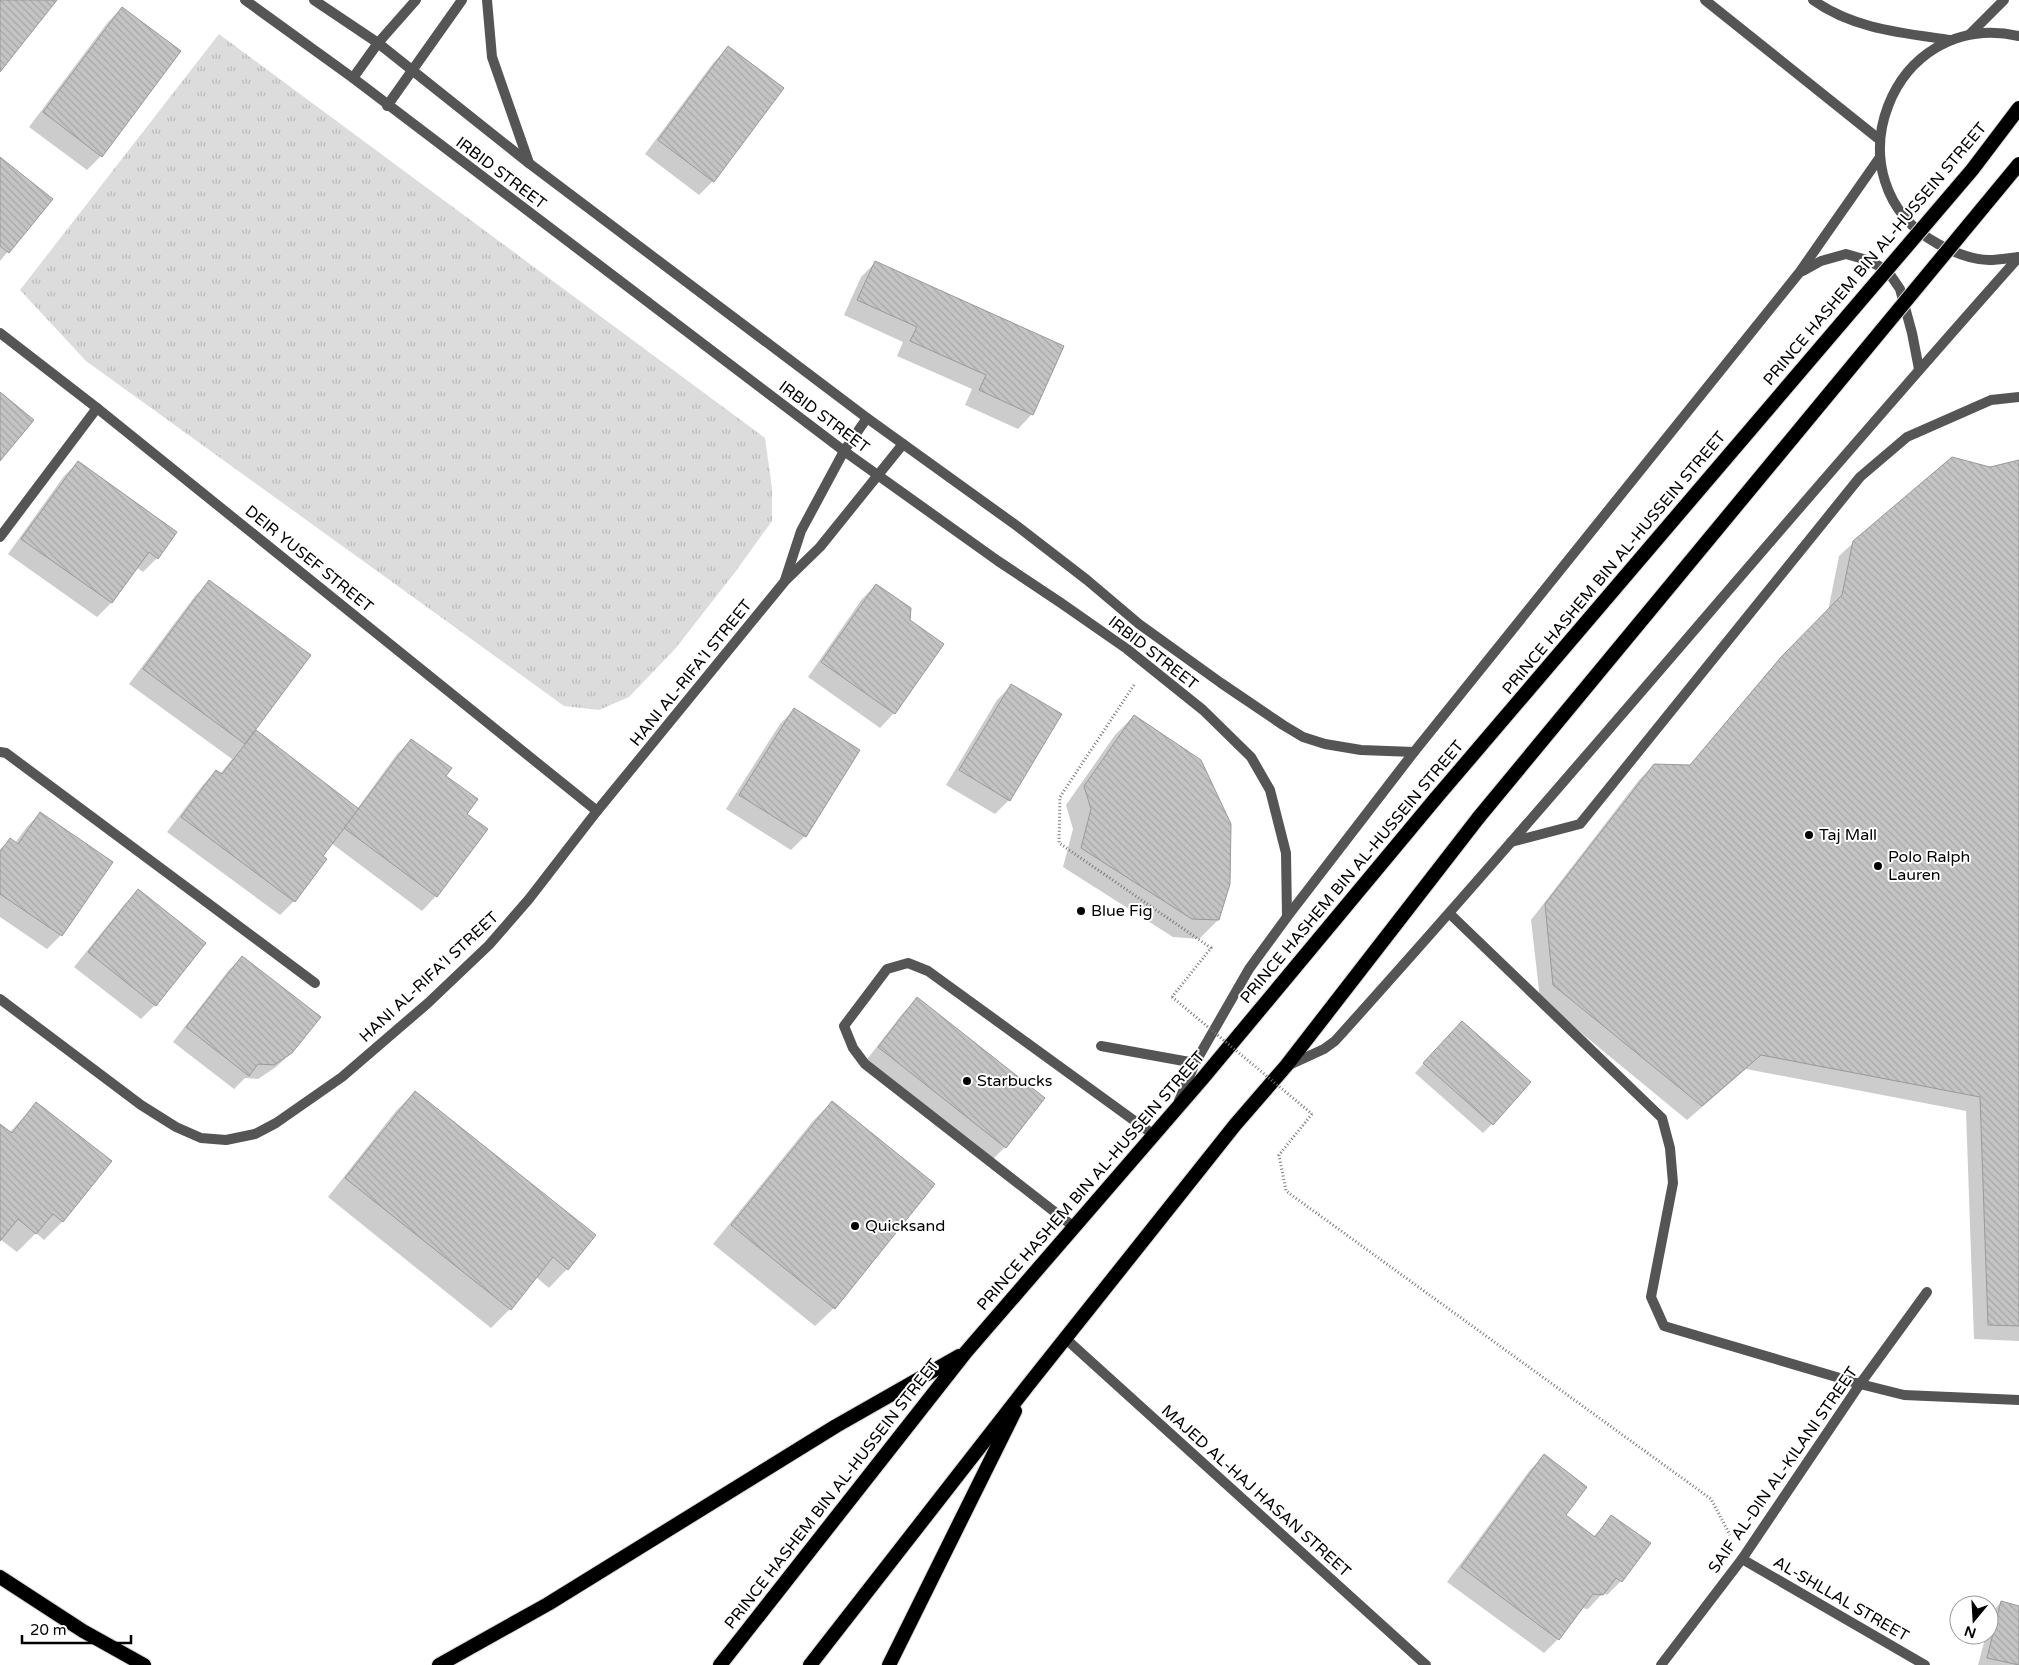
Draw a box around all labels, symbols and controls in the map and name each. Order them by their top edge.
street label: PRINCE HASHEM BIN AL-HUSSEIN STREET [1759,118,1991,390]
street label: IRBID STREET [452,132,550,214]
street label: IRBID STREET [775,376,873,458]
street label: PRINCE HASHEM BIN AL-HUSSEIN STREET [1498,427,1730,699]
street label: DEIR YUSEF STREET [241,501,377,617]
street label: HANI AL-RIFA'I STREET [626,595,756,750]
street label: IRBID STREET [1104,612,1202,694]
street label: PRINCE HASHEM BIN AL-HUSSEIN STREET [1236,736,1468,1008]
place label: Taj Mall [1819,825,1877,845]
marker: Taj Mall [1803,829,1815,841]
place label: Polo Ralph Lauren [1888,847,1970,885]
marker: Polo Ralph Lauren [1872,860,1884,872]
place label: Blue Fig [1091,901,1153,921]
marker: Blue Fig [1075,905,1087,917]
street label: HANI AL-RIFA'I STREET [355,907,503,1047]
street label: PRINCE HASHEM BIN AL-HUSSEIN STREET [973,1047,1209,1315]
place label: Starbucks [977,1071,1052,1091]
marker: Starbucks [961,1075,973,1087]
place label: Quicksand [865,1216,945,1236]
marker: Quicksand [849,1220,861,1232]
street label: PRINCE HASHEM BIN AL-HUSSEIN STREET [720,1355,944,1633]
street label: SAIF AL-DIN AL-KILANI STREET [1704,1363,1862,1577]
street label: MAJED AL-HAJ HASAN STREET [1157,1401,1355,1582]
street label: AL-SHLLAL STREET [1770,1552,1913,1646]
north arrow [1949,1595,1999,1645]
scale bar [22,1612,131,1644]
text: 20 m [30,1621,67,1639]
text: N [1962,1622,1978,1642]

